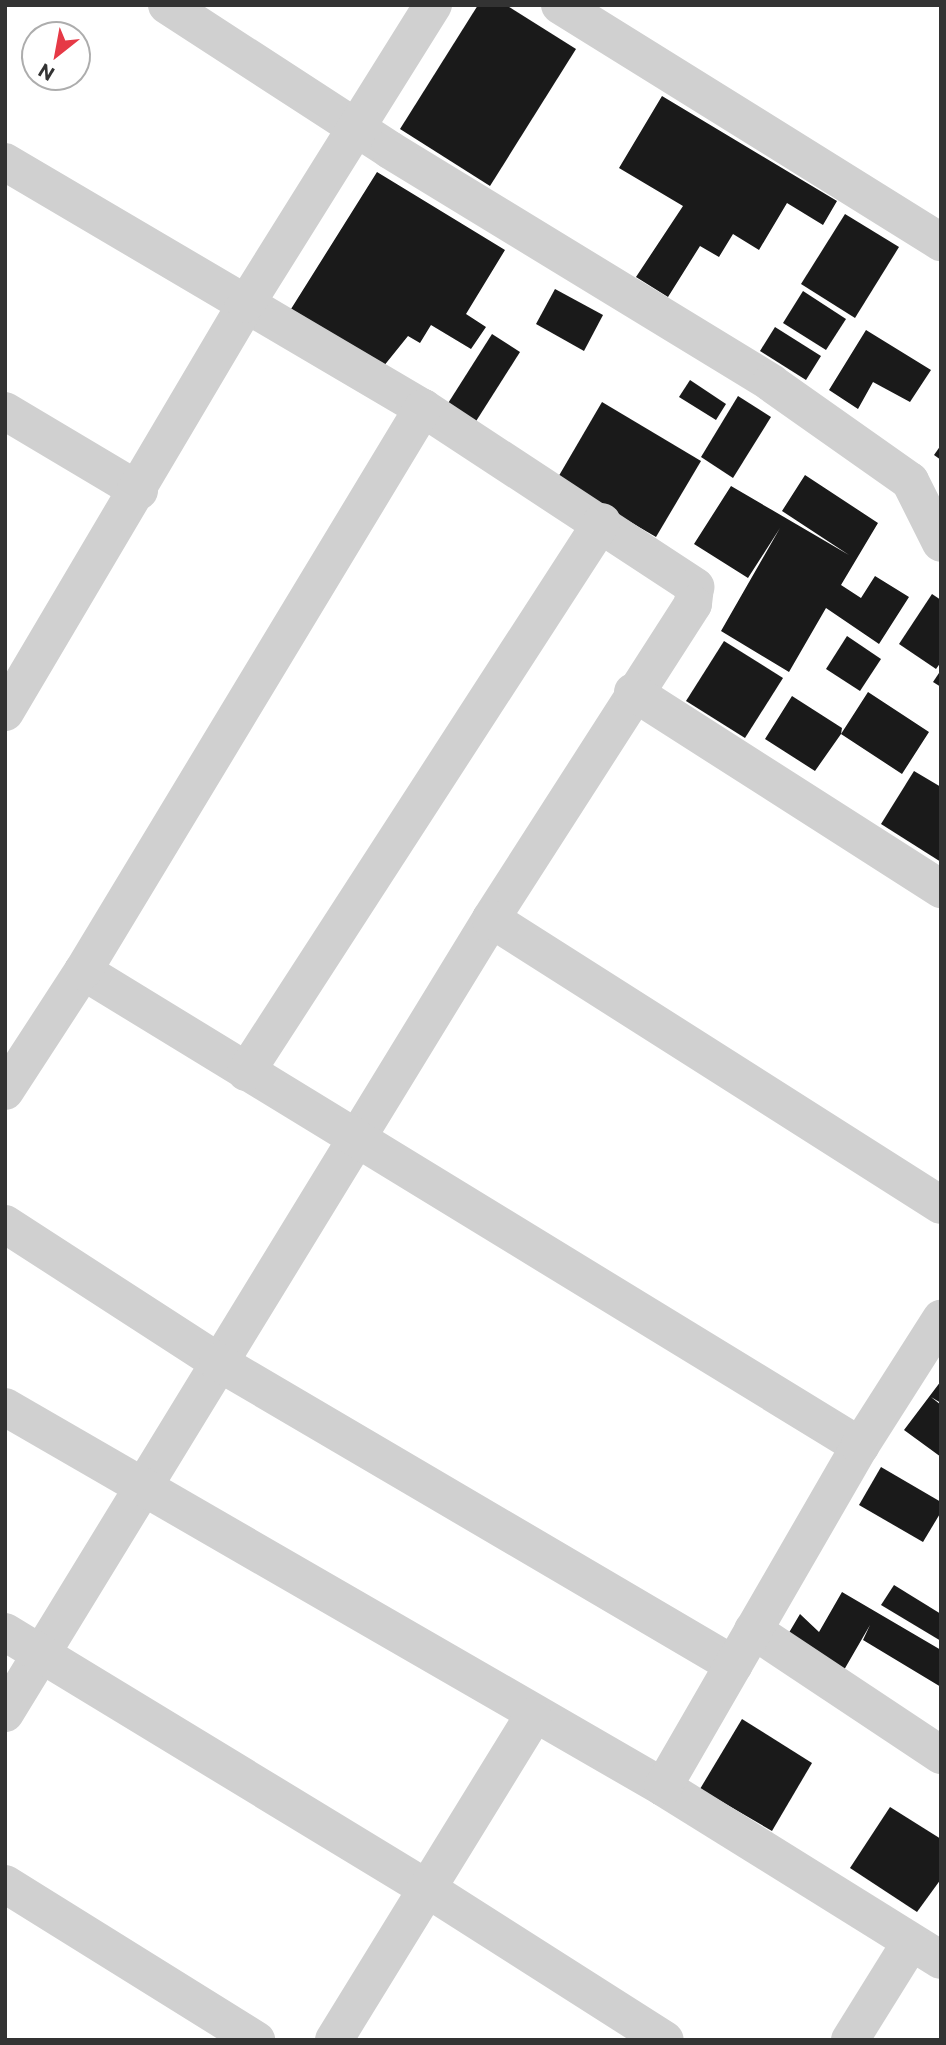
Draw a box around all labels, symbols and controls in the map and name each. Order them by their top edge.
north arrow [21,21,91,91]
text: N [34,59,58,86]

